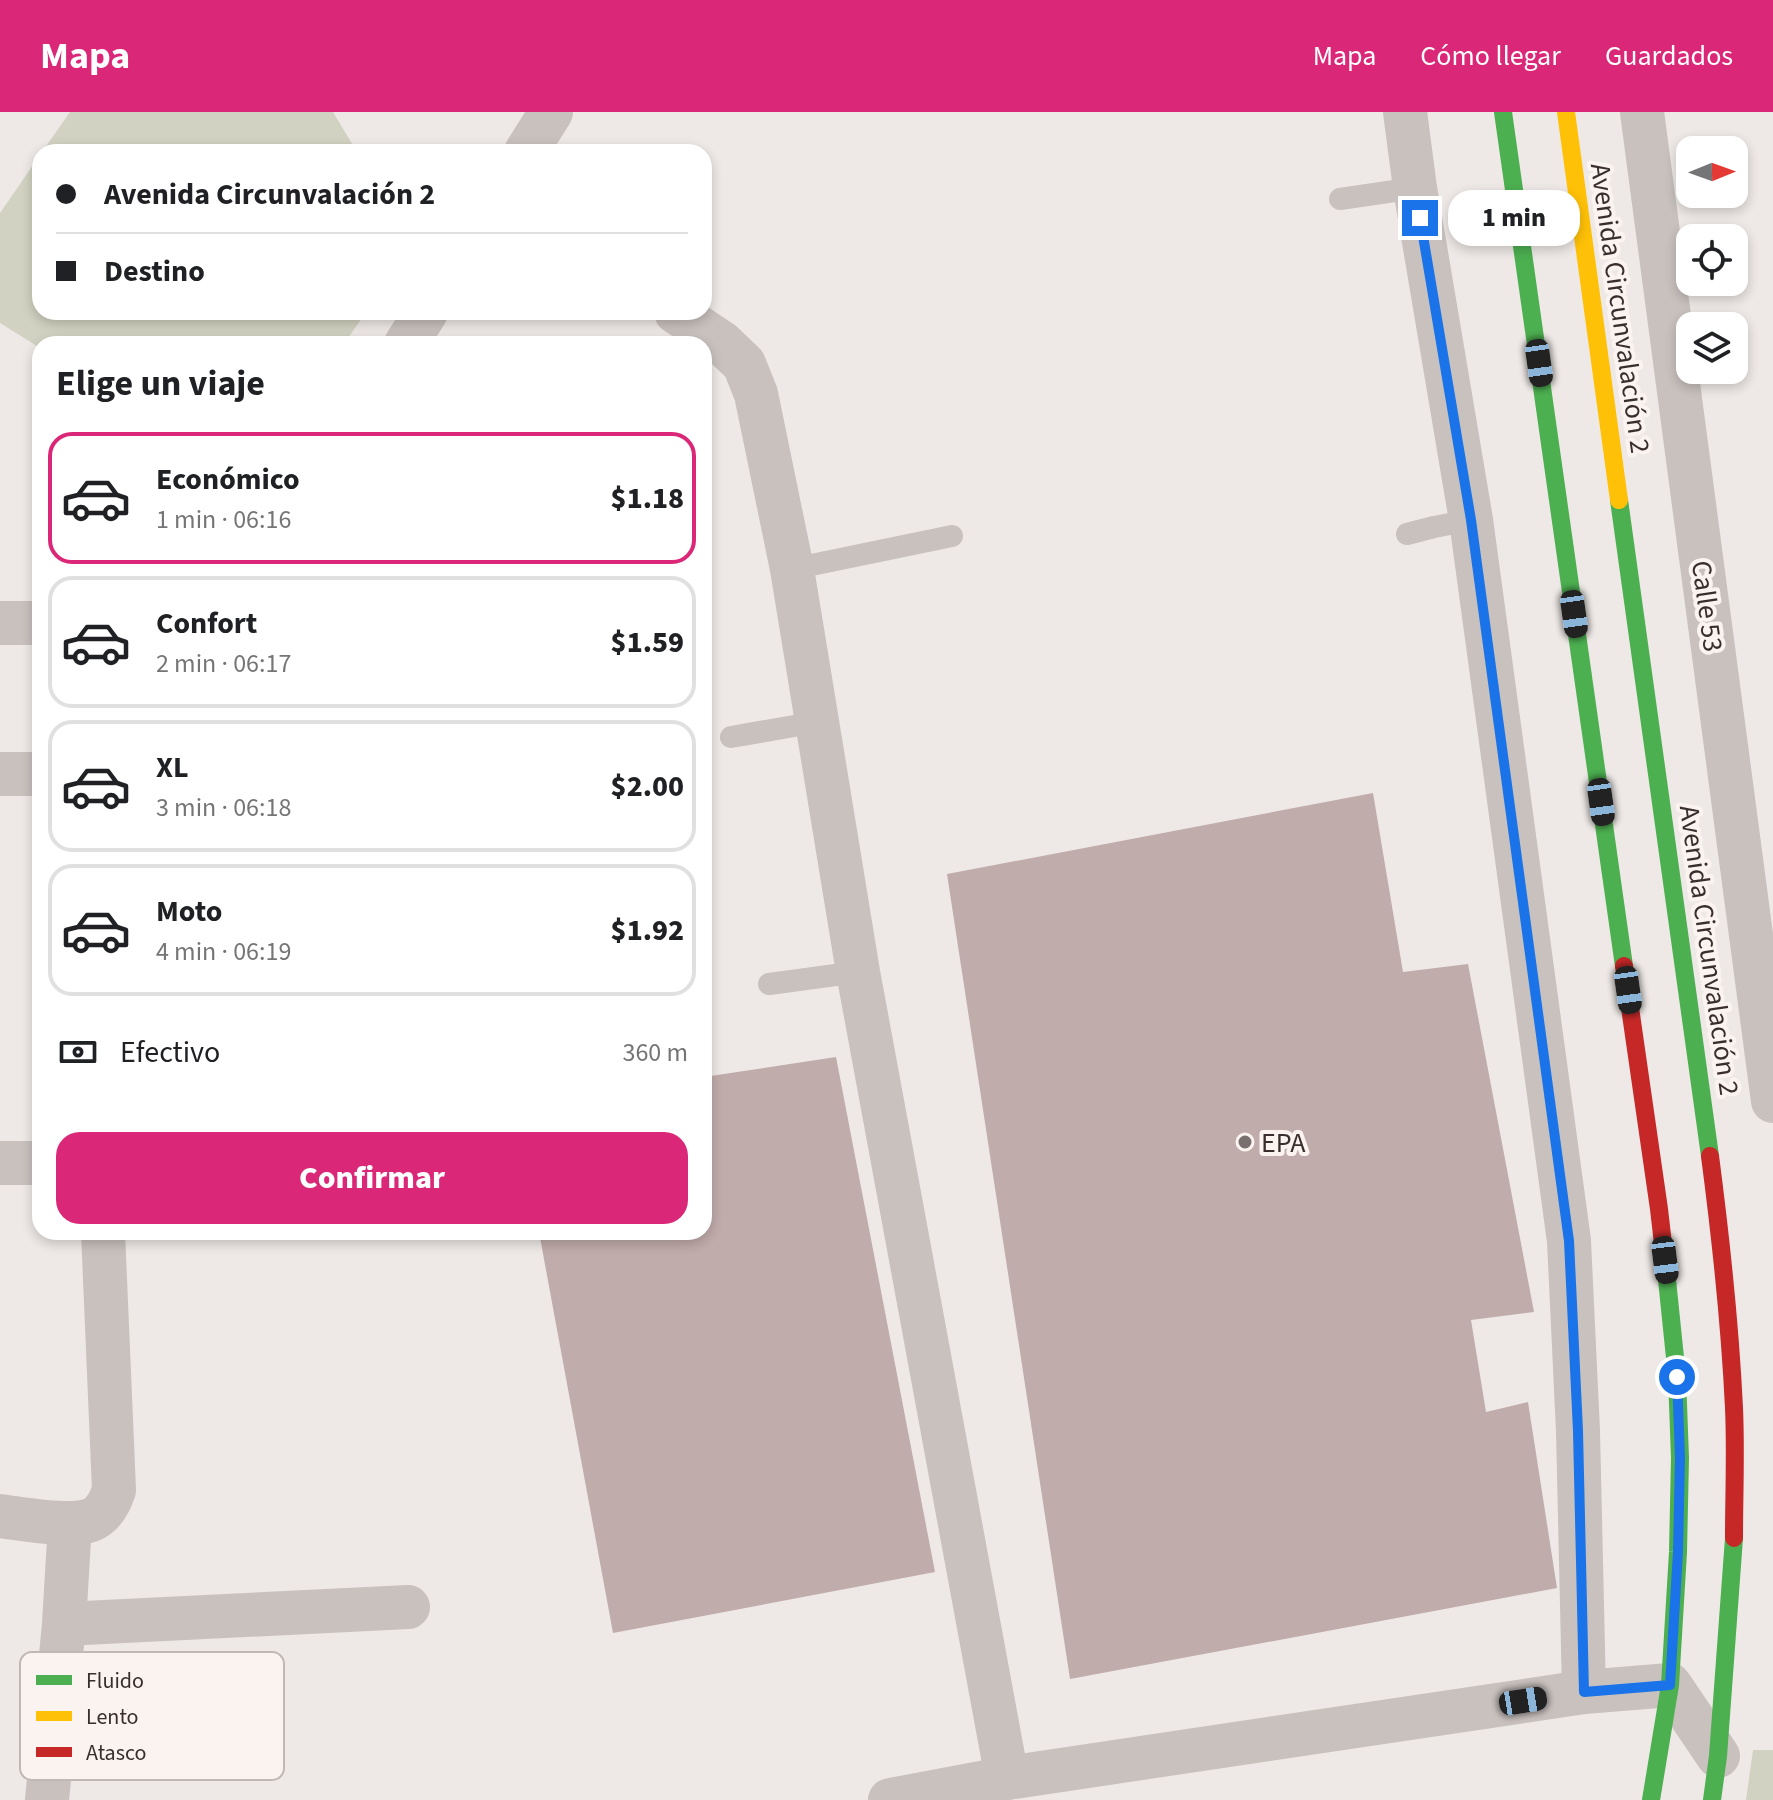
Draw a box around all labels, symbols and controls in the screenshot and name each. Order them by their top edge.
text: Mapa [40,29,130,83]
text: Mapa [1313,36,1376,76]
text: Cómo llegar [1420,36,1561,76]
text: Guardados [1605,36,1733,76]
north arrow [1676,136,1748,208]
map controls [1676,136,1748,384]
street label: Avenida Circunvalación 2 [1580,161,1660,456]
text: Avenida Circunvalación 2 [104,173,435,216]
callout: 1 min [1448,190,1580,246]
text: 1 min [1482,199,1546,236]
route end [1402,200,1438,236]
button: locate [1676,224,1748,296]
text: Destino [104,250,205,293]
button: layers [1676,312,1748,384]
car [1524,338,1554,388]
text: Elige un viaje [56,358,265,409]
text: Económico [156,458,300,501]
icon: car [60,462,132,534]
text: $1.18 [611,477,684,520]
text: 1 min · 06:16 [156,501,291,538]
street label: Calle 53 [1681,558,1733,654]
car [1559,589,1589,639]
text: Confort [156,602,257,645]
icon: car [60,606,132,678]
text: $1.59 [611,621,684,664]
text: 2 min · 06:17 [156,645,291,682]
text: XL [156,746,189,789]
icon: car [60,750,132,822]
text: $2.00 [611,765,684,808]
car [1586,777,1616,827]
text: 3 min · 06:18 [156,789,291,826]
street label: Avenida Circunvalación 2 [1669,803,1749,1098]
text: Moto [156,890,222,933]
icon: car [60,894,132,966]
text: $1.92 [611,909,684,952]
text: 4 min · 06:19 [156,933,291,970]
car [1613,965,1643,1015]
icon: cash [56,1030,100,1074]
text: Efectivo [120,1031,220,1074]
text: 360 m [622,1034,688,1071]
place label: EPA [1261,1123,1306,1163]
button: Confirmar [56,1132,688,1224]
marker: EPA [1236,1133,1254,1151]
car [1650,1235,1680,1285]
route start [1659,1359,1695,1395]
legend [20,1652,284,1780]
text: Fluido [86,1665,144,1697]
car [1497,1685,1549,1717]
text: Lento [86,1701,138,1733]
text: Atasco [86,1737,146,1769]

